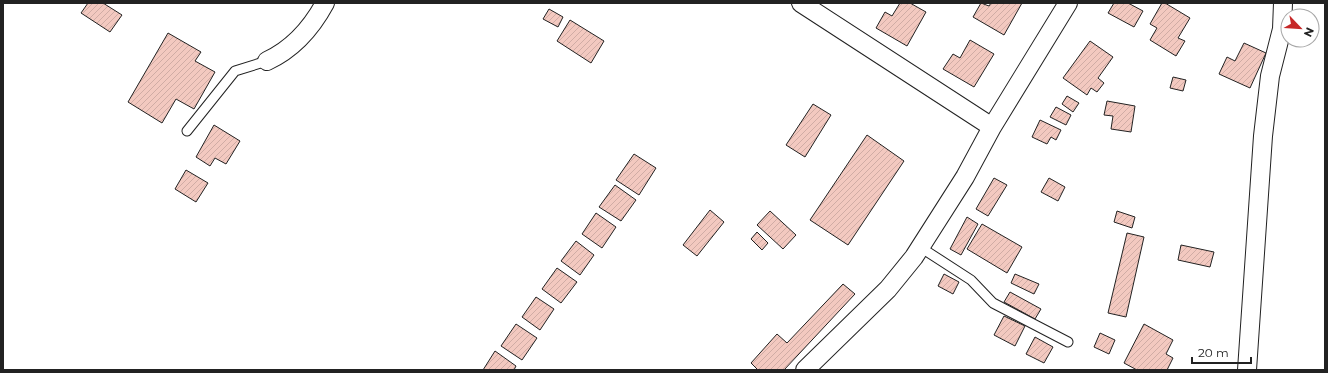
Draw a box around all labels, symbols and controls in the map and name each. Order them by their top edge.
north arrow [1280,8,1320,48]
text: N [1301,25,1317,39]
scale bar [1192,339,1251,365]
text: 20 m [1198,345,1229,360]

